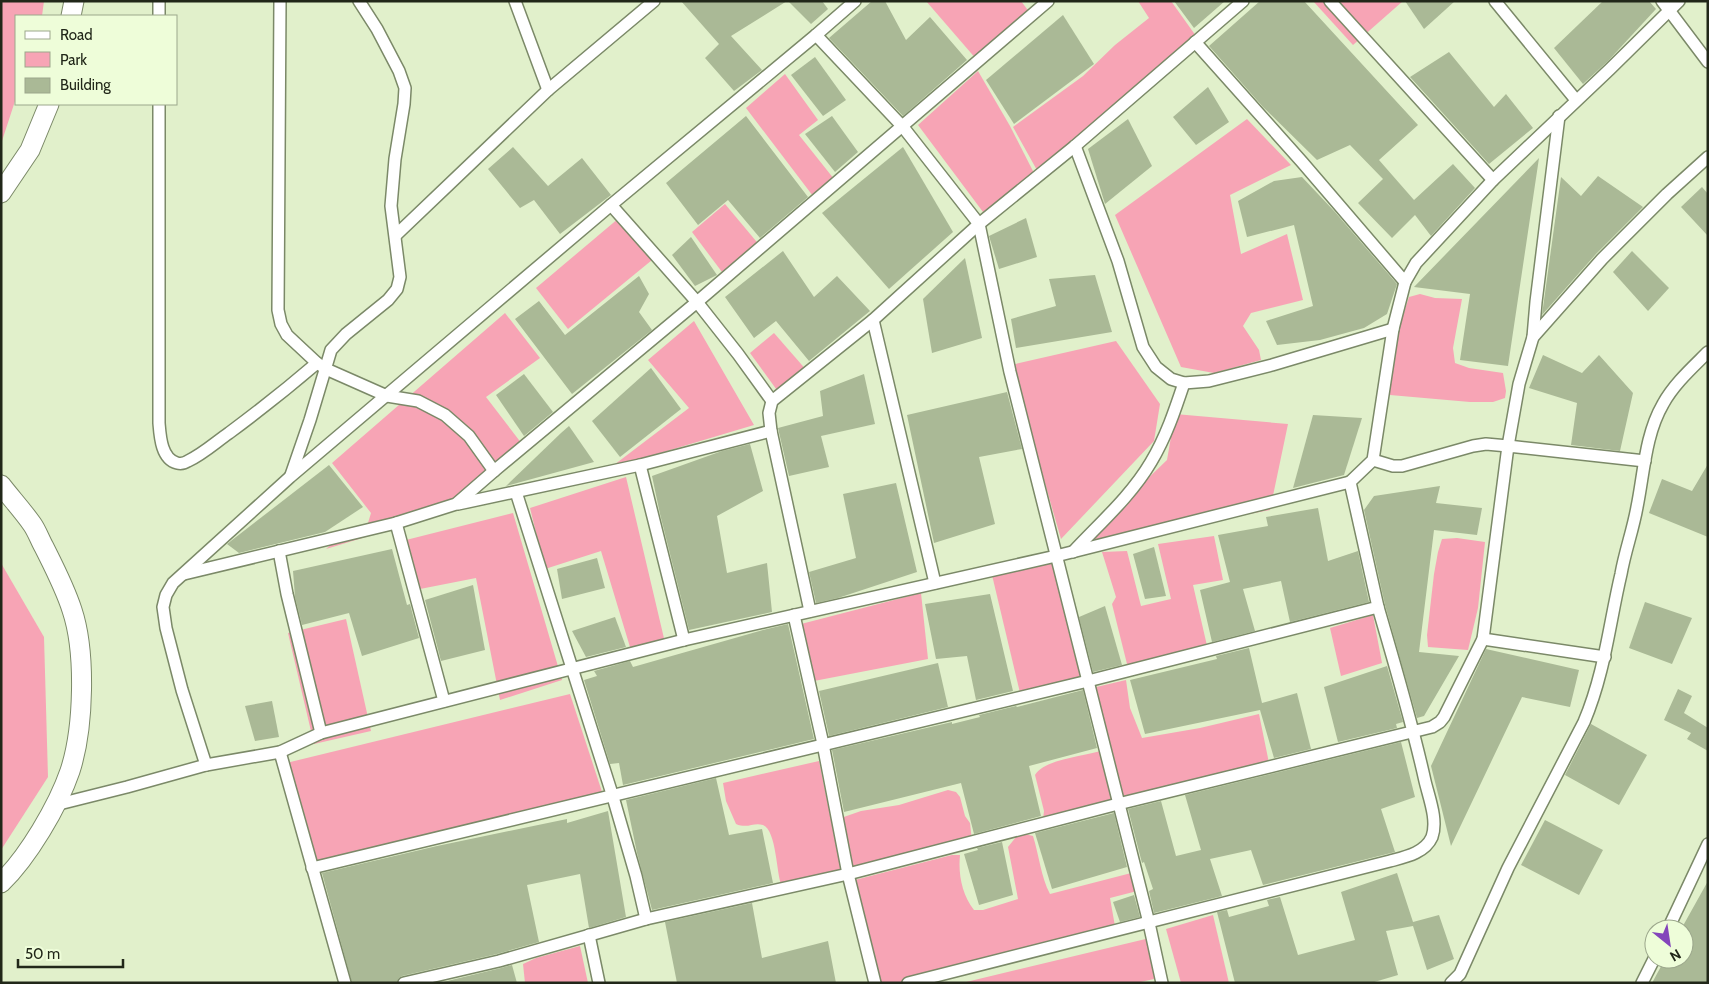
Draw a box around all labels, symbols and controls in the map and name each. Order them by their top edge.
legend [15,15,178,105]
text: Road [60,26,93,44]
text: Park [60,51,87,69]
text: Building [60,76,111,94]
north arrow [1644,919,1694,969]
scale bar [18,936,122,968]
text: 50 m [25,945,60,963]
text: N [1667,945,1684,966]

